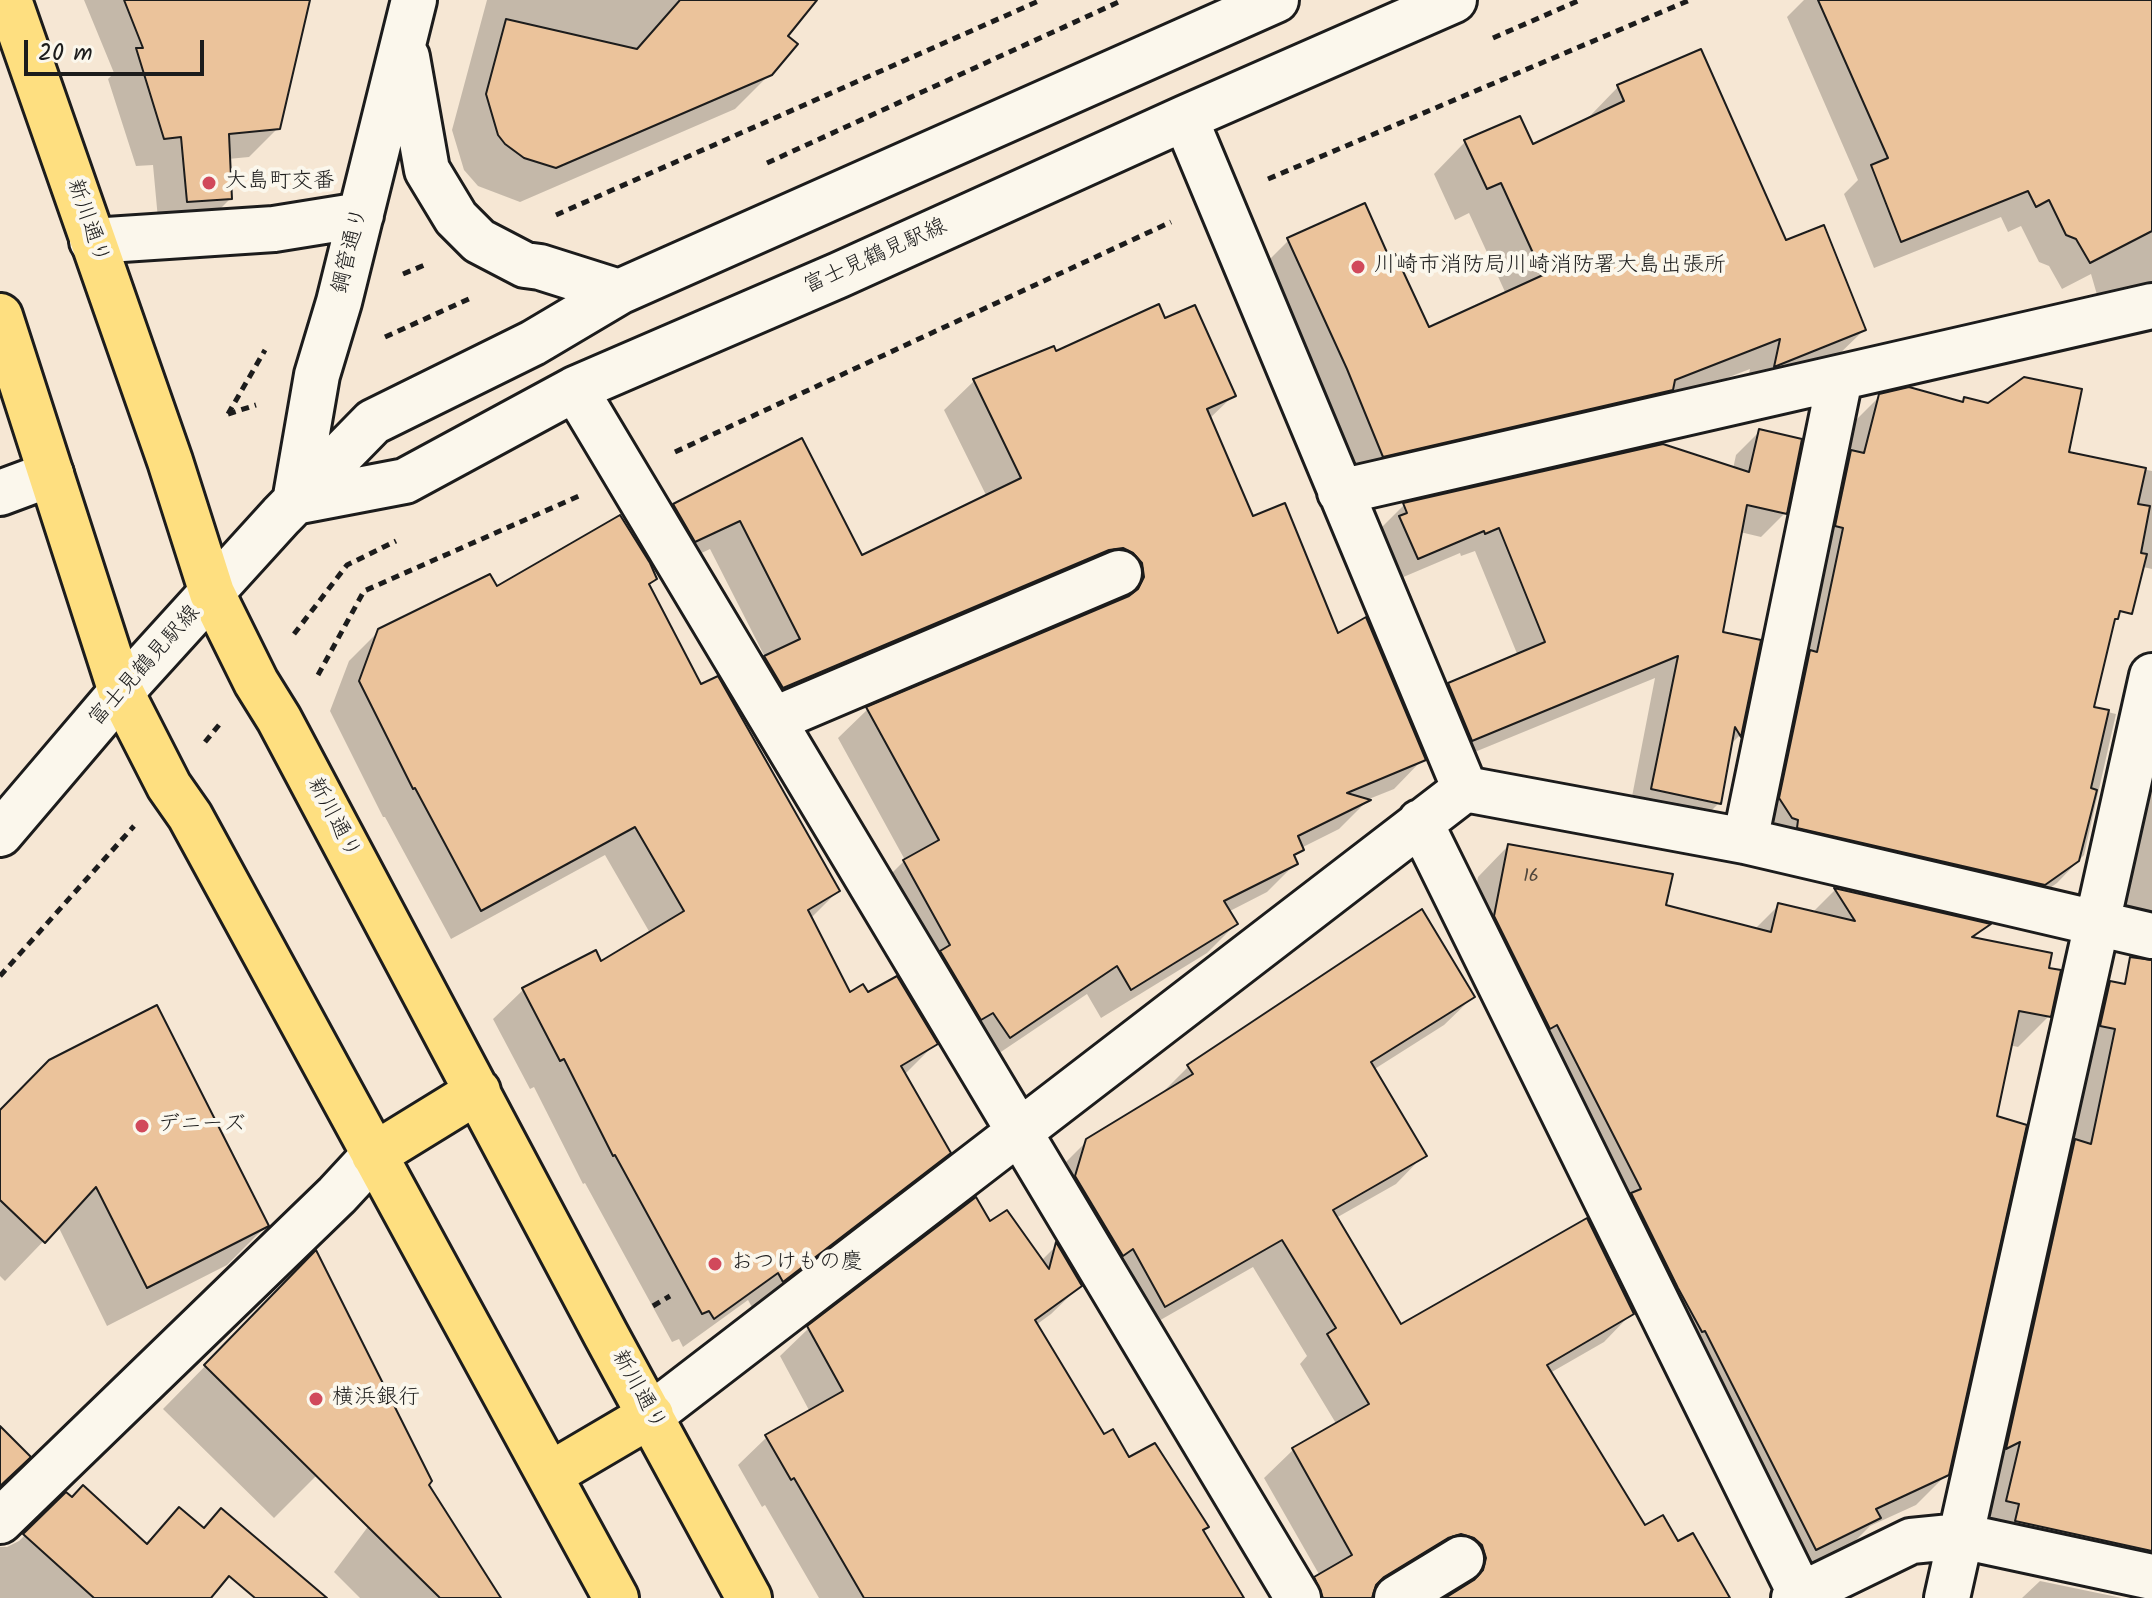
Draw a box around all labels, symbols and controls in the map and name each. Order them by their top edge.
scale bar [28,24,208,74]
text: 20 m [38,34,93,73]
place label: 大島町交番 [225,170,335,196]
marker: 大島町交番 [200,174,218,192]
street label: 新川通り [59,176,113,268]
street label: 鋼管通り [329,205,375,297]
street label: 富士見鶴見駅線 [800,215,952,301]
place label: 川崎市消防局川崎消防署大島出張所 [1374,254,1726,280]
marker: 川崎市消防局川崎消防署大島出張所 [1349,258,1367,276]
street label: 富士見鶴見駅線 [85,601,207,733]
street label: 新川通り [300,774,364,864]
house number: 16 [1523,867,1539,889]
place label: デニーズ [158,1113,246,1139]
marker: デニーズ [133,1117,151,1135]
place label: おつけもの慶 [731,1251,863,1277]
marker: おつけもの慶 [706,1255,724,1273]
street label: 新川通り [604,1346,670,1436]
place label: 横浜銀行 [332,1386,420,1412]
marker: 横浜銀行 [307,1390,325,1408]

